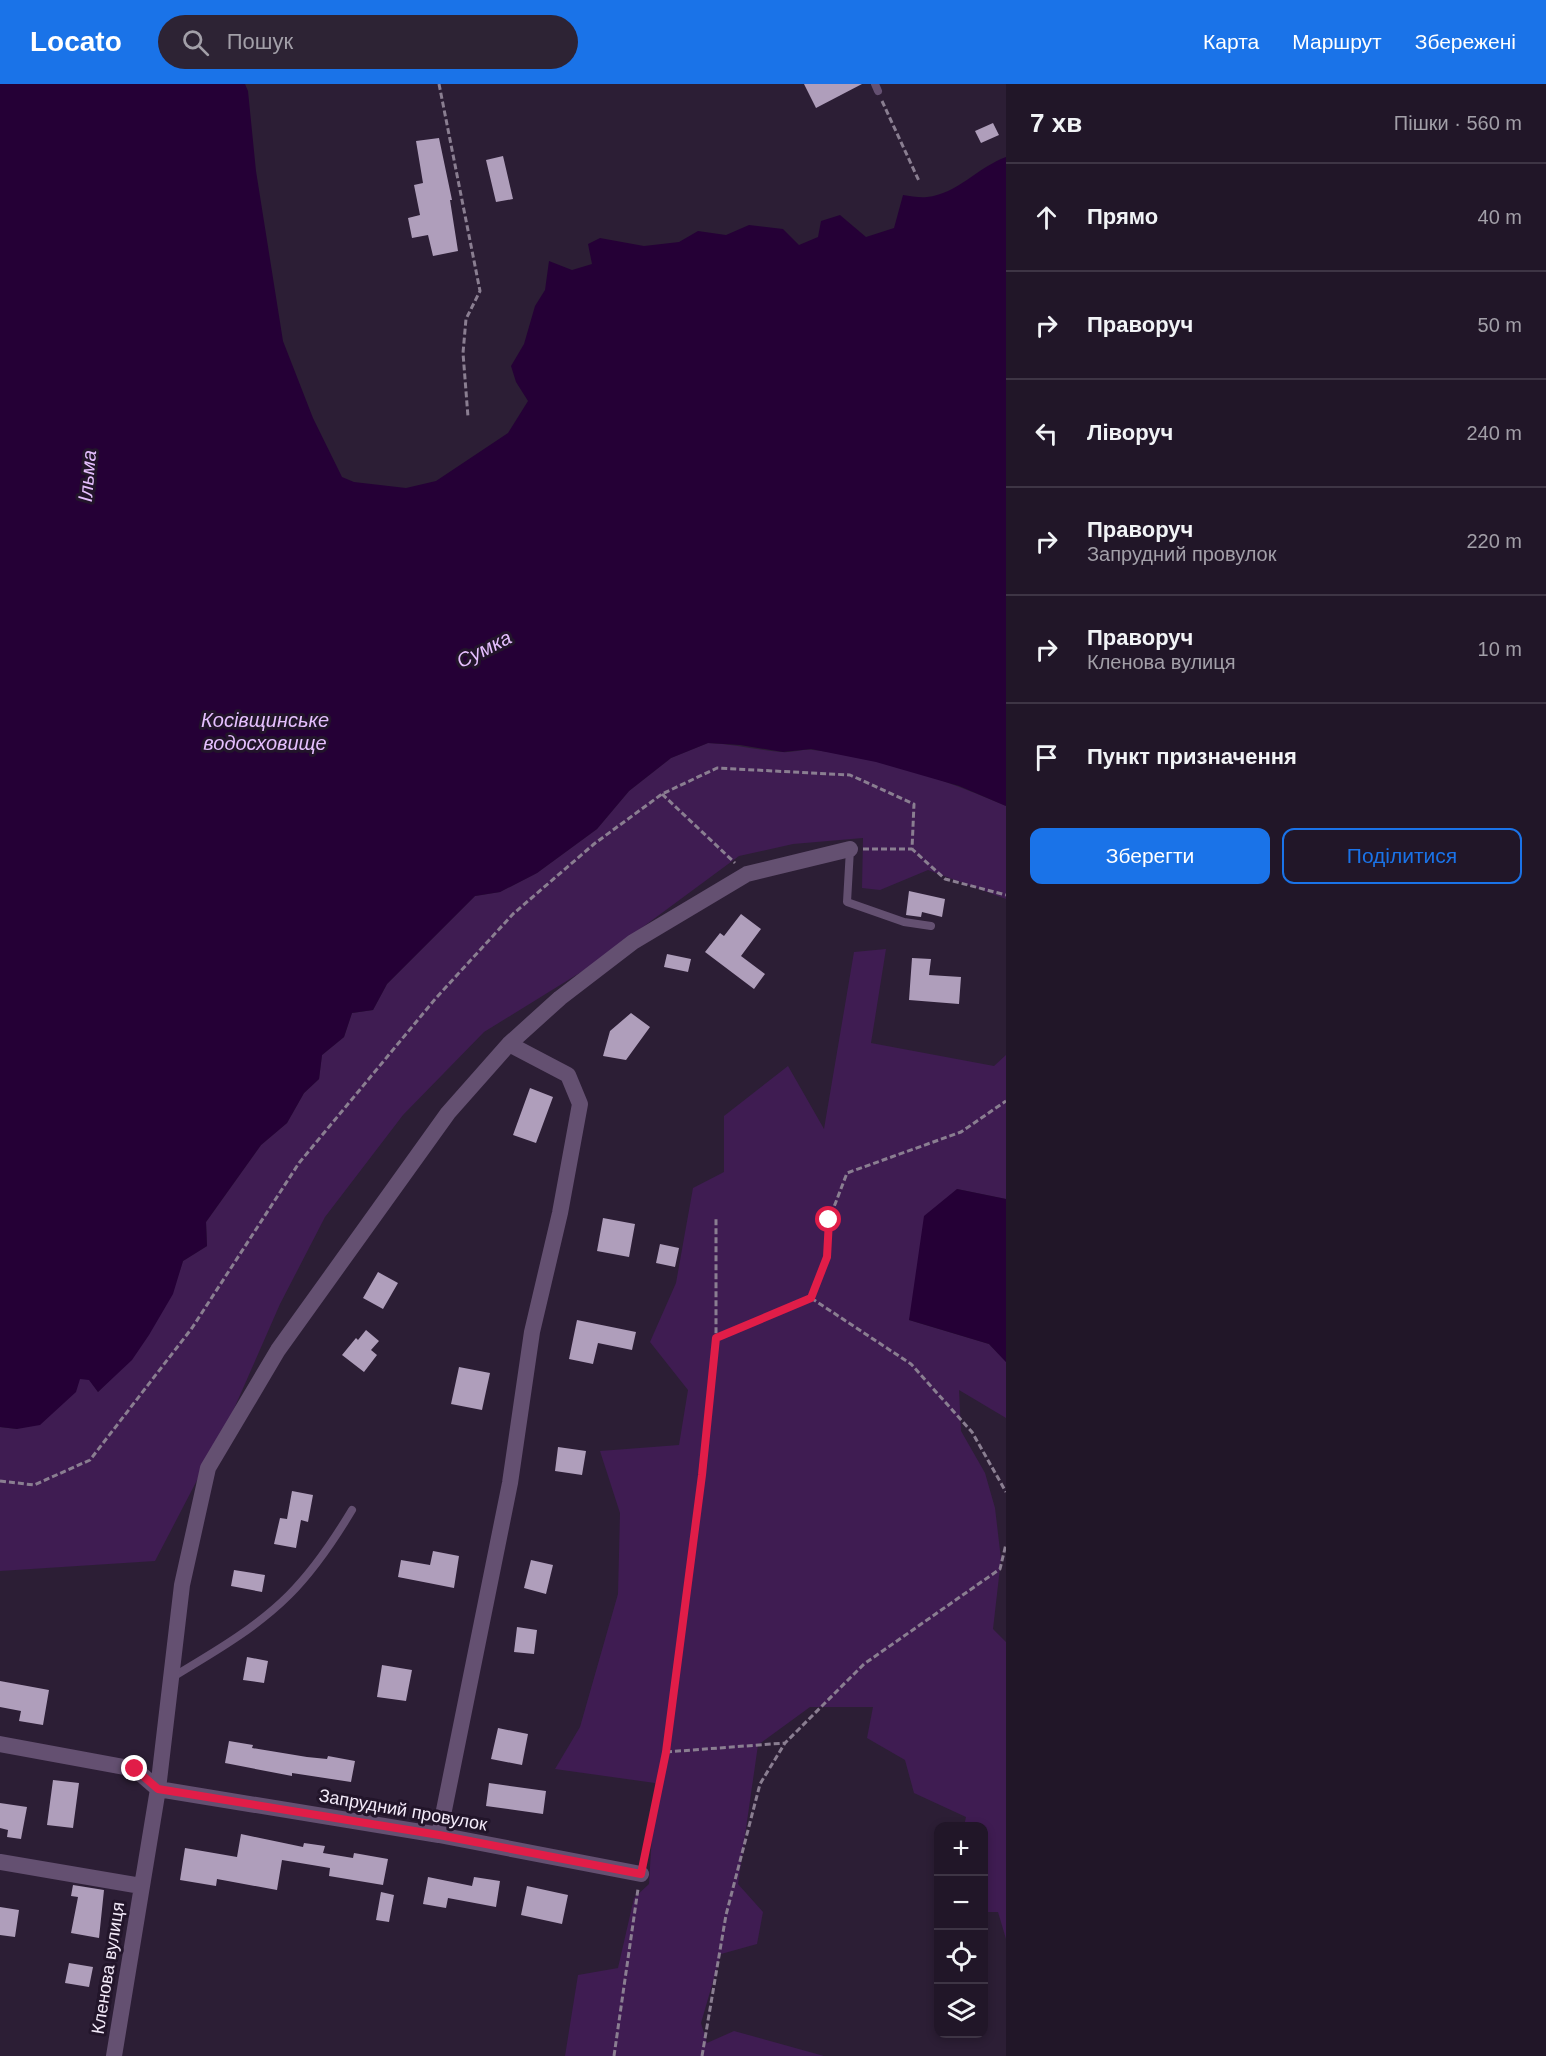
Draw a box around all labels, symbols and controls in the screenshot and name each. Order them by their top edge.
search box [158,15,578,69]
text: Locato [30,26,122,57]
icon: search [179,26,212,59]
text: Пошук [227,29,293,54]
text: Карта [1203,30,1259,53]
text: Маршрут [1292,30,1382,53]
text: Збережені [1415,30,1516,53]
text: 7 хв [1030,108,1082,138]
text: Пішки · 560 m [1394,112,1522,134]
icon: ahead [1030,201,1063,234]
text: Прямо [1087,204,1158,229]
text: 40 m [1478,206,1522,228]
icon: right [1030,309,1063,342]
text: Праворуч [1087,312,1193,337]
text: 50 m [1478,314,1522,336]
icon: left [1030,417,1063,450]
text: Ліворуч [1087,420,1173,445]
text: 240 m [1466,422,1522,444]
water label: Ільма [74,449,100,503]
text: Праворуч [1087,517,1193,542]
icon: right [1030,525,1063,558]
text: 220 m [1466,530,1522,552]
text: Запрудний провулок [1087,543,1276,565]
text: Праворуч [1087,625,1193,650]
water label: Сумка [453,626,515,672]
icon: right [1030,633,1063,666]
text: 10 m [1478,638,1522,660]
text: Кленова вулиця [1087,651,1236,673]
water label: Косівщинське водосховище [201,709,329,754]
icon: arrive [1030,741,1063,774]
text: Пункт призначення [1087,744,1297,769]
button: Зберегти [1030,828,1270,884]
button: Поділитися [1282,828,1522,884]
route start [815,1206,841,1232]
route end [121,1755,147,1781]
street label: Запрудний провулок [317,1785,489,1835]
map controls [934,1822,988,2038]
button: + [934,1822,988,1876]
button: − [934,1876,988,1930]
street label: Кленова вулиця [88,1900,128,2036]
button: locate [934,1930,988,1984]
button: layers [934,1984,988,2038]

